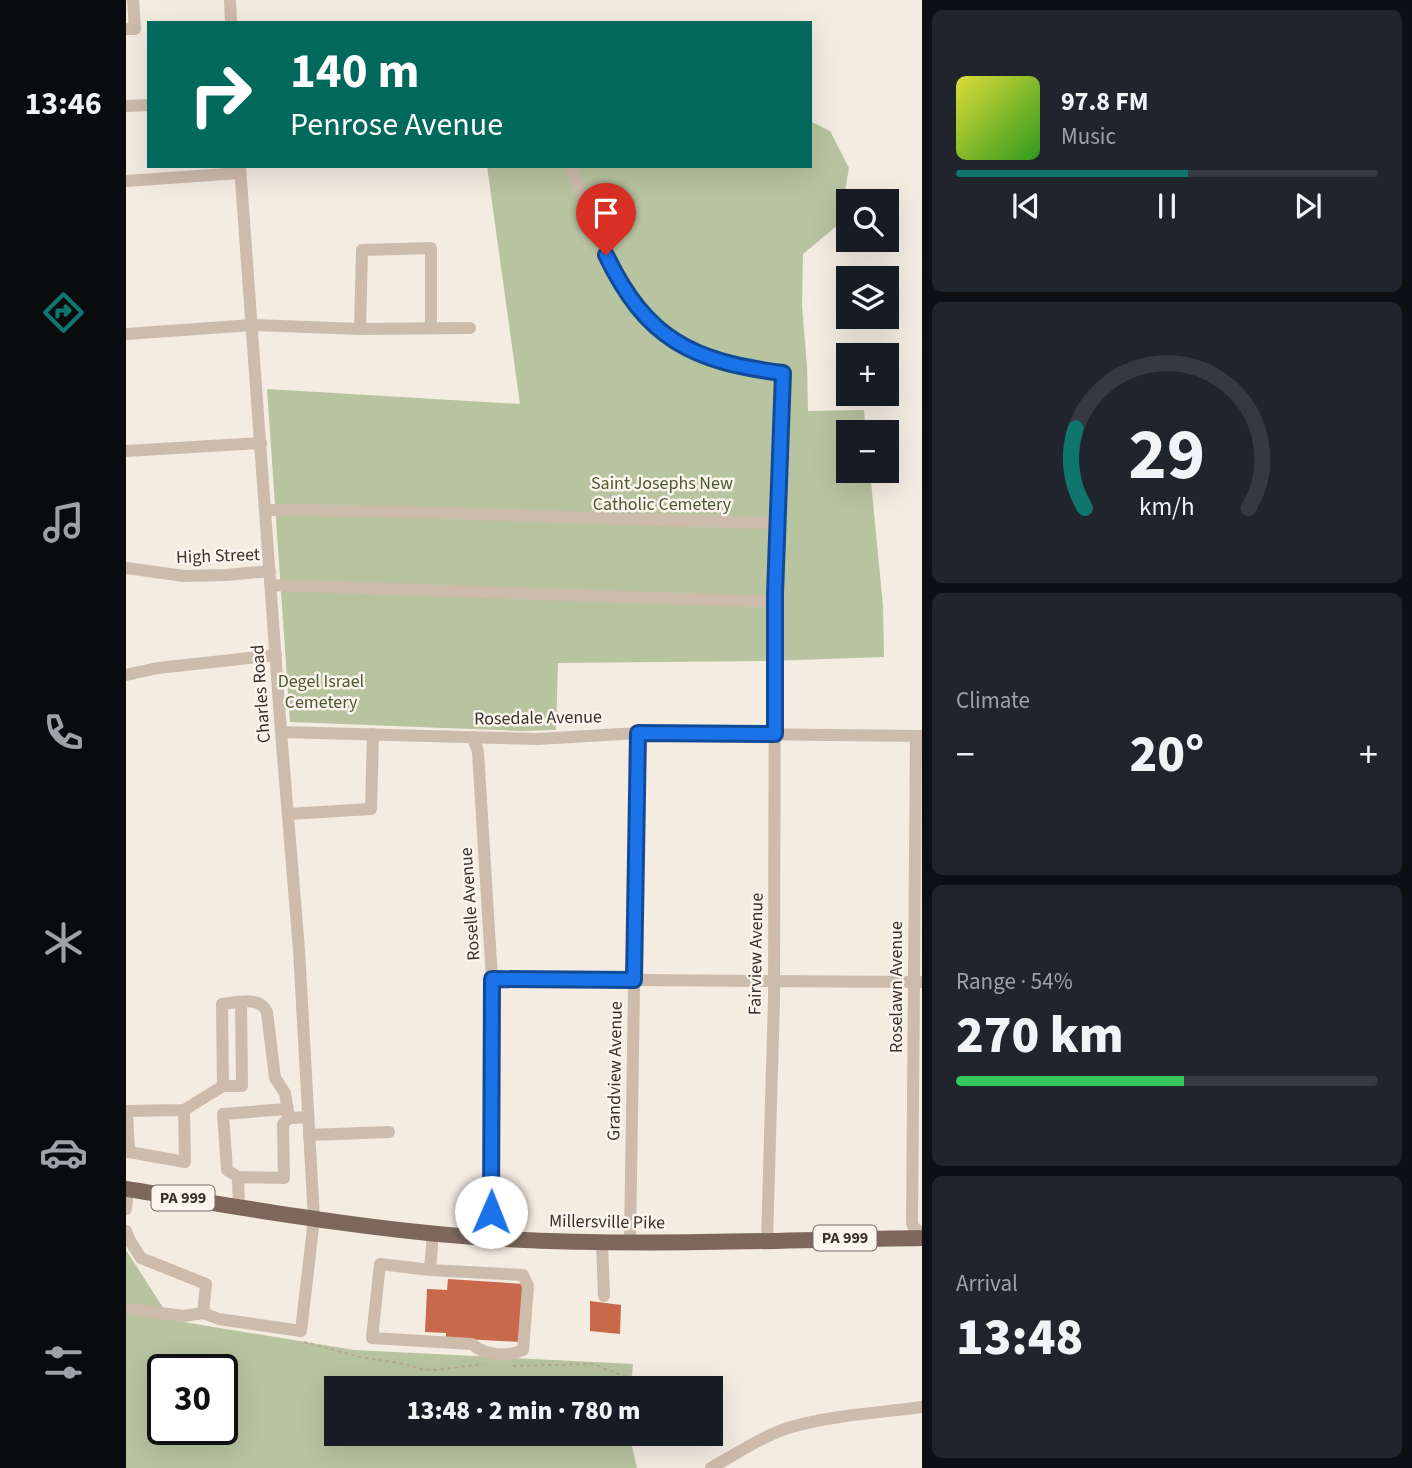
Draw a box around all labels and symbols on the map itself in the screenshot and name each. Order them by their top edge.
pin [576,183,636,255]
park label: Saint Josephs New Catholic Cemetery [591,471,733,517]
street label: High Street [176,542,260,570]
street label: Charles Road [245,644,277,744]
park label: Degel Israel Cemetery [278,669,364,715]
street label: Rosedale Avenue [474,704,602,732]
street label: Roselle Avenue [454,846,486,961]
street label: Fairview Avenue [742,893,770,1015]
street label: Roselawn Avenue [884,921,909,1053]
street label: Grandview Avenue [601,1001,629,1141]
position arrow [454,1175,528,1249]
road number: PA 999 [151,1186,214,1210]
street label: Millersville Pike [549,1208,665,1236]
road number: PA 999 [814,1226,876,1250]
speed limit sign: 30 [147,1354,238,1445]

